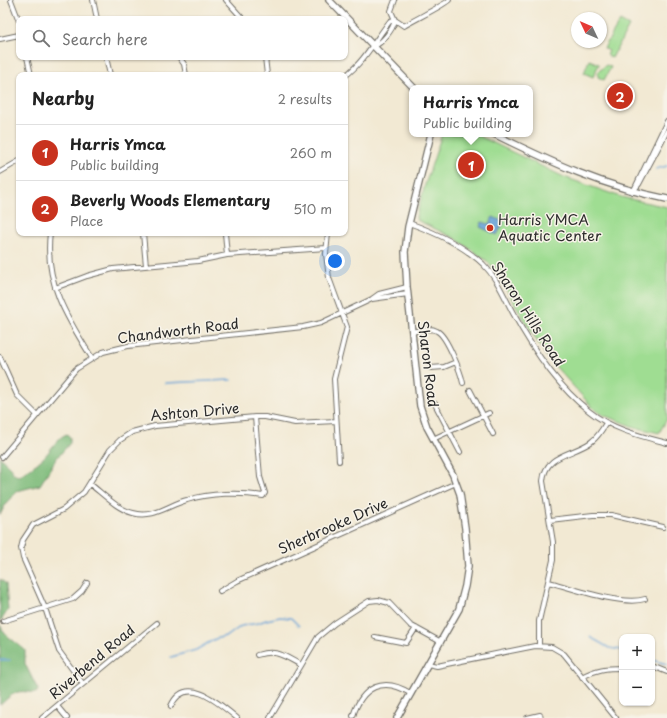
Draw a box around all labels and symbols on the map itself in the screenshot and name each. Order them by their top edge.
north arrow [571,12,607,48]
pin: 2 [607,81,633,111]
pin: 1 [458,150,484,180]
place label: Harris YMCA Aquatic Center [498,209,602,246]
marker: Harris YMCA Aquatic Center [485,223,495,233]
your location [325,251,345,271]
street label: Sharon Hills Road [486,257,570,370]
street label: Chandworth Road [116,313,240,348]
street label: Sharon Road [413,319,444,409]
street label: Ashton Drive [150,397,240,426]
street label: Sherbrooke Drive [275,492,391,559]
street label: Riverbend Road [44,619,139,704]

